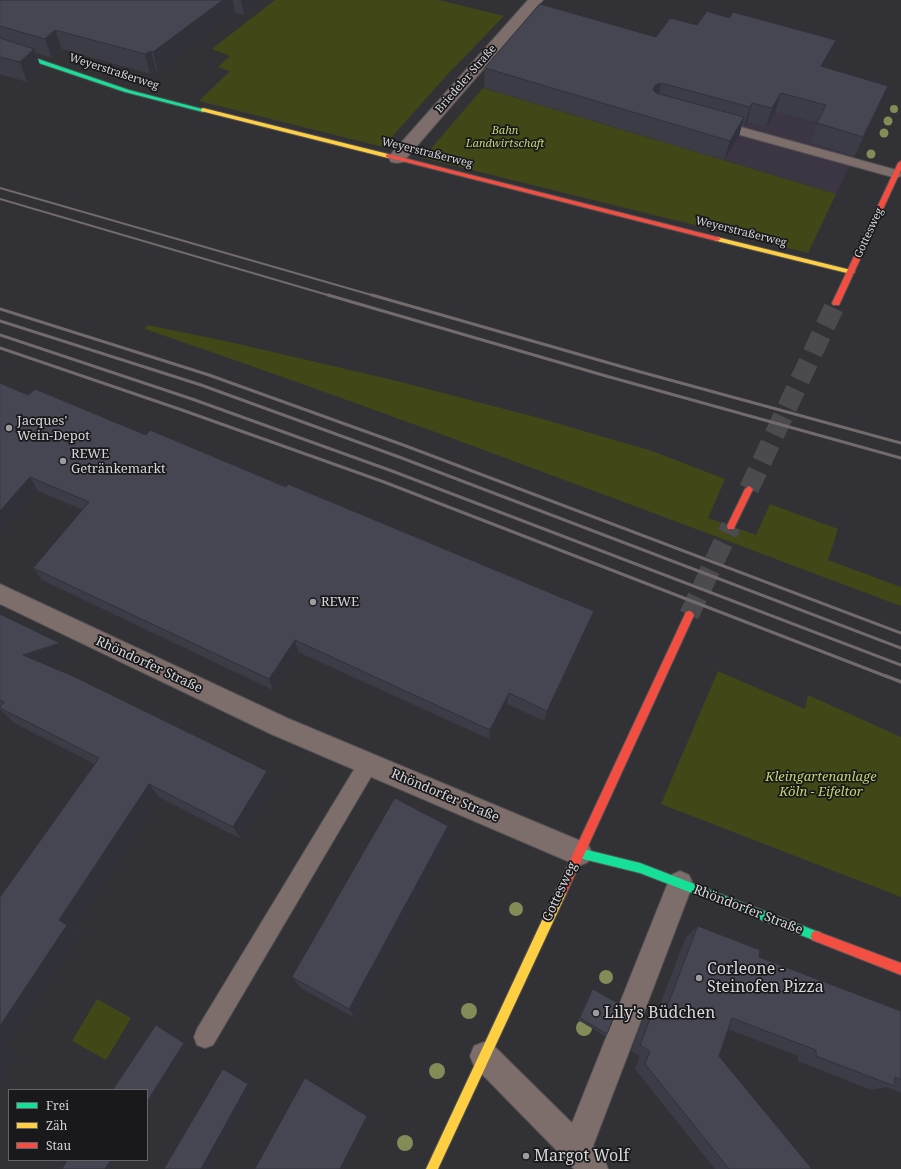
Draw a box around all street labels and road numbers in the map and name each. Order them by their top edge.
street label: Briedeler Straße [433,42,499,116]
street label: Weyerstraßerweg [68,51,160,93]
street label: Weyerstraßerweg [380,135,474,171]
street label: Gottesweg [852,206,886,260]
street label: Weyerstraßerweg [694,214,788,250]
street label: Rhöndorfer Straße [93,633,205,697]
street label: Rhöndorfer Straße [389,766,501,826]
street label: Gottesweg [539,860,581,924]
street label: Rhöndorfer Straße [691,882,805,938]

